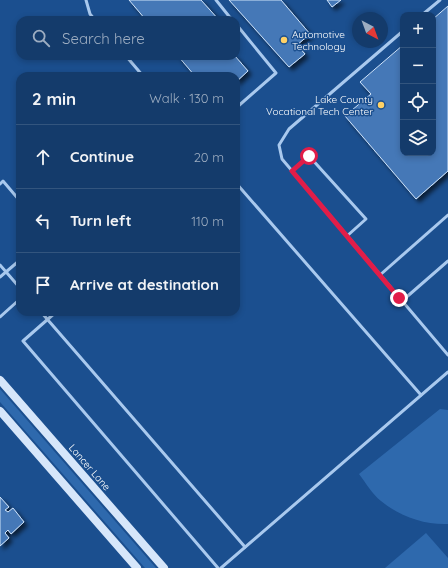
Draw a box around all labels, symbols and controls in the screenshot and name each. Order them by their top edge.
north arrow [352,12,388,48]
map controls [400,12,436,156]
button: + [400,12,436,48]
search box [16,16,240,60]
icon: search [30,27,52,49]
place label: Automotive Technology [292,28,345,53]
text: Search here [62,29,145,48]
marker: Automotive Technology [279,35,289,45]
button: − [400,48,436,84]
button: locate [400,84,436,120]
text: 2 min [32,88,76,109]
text: Walk · 130 m [149,90,224,106]
place label: Lake County Vocational Tech Center [266,93,373,118]
marker: Lake County Vocational Tech Center [376,100,386,110]
button: layers [400,120,436,156]
icon: ahead [32,146,54,168]
text: Continue [70,147,134,166]
route start [300,147,318,165]
text: 20 m [194,149,224,165]
icon: left [32,210,54,232]
text: Turn left [70,211,132,230]
text: 110 m [191,213,224,229]
icon: arrive [32,274,54,296]
text: Arrive at destination [70,275,219,294]
route end [390,289,408,307]
street label: Lancer Lane [66,441,114,494]

